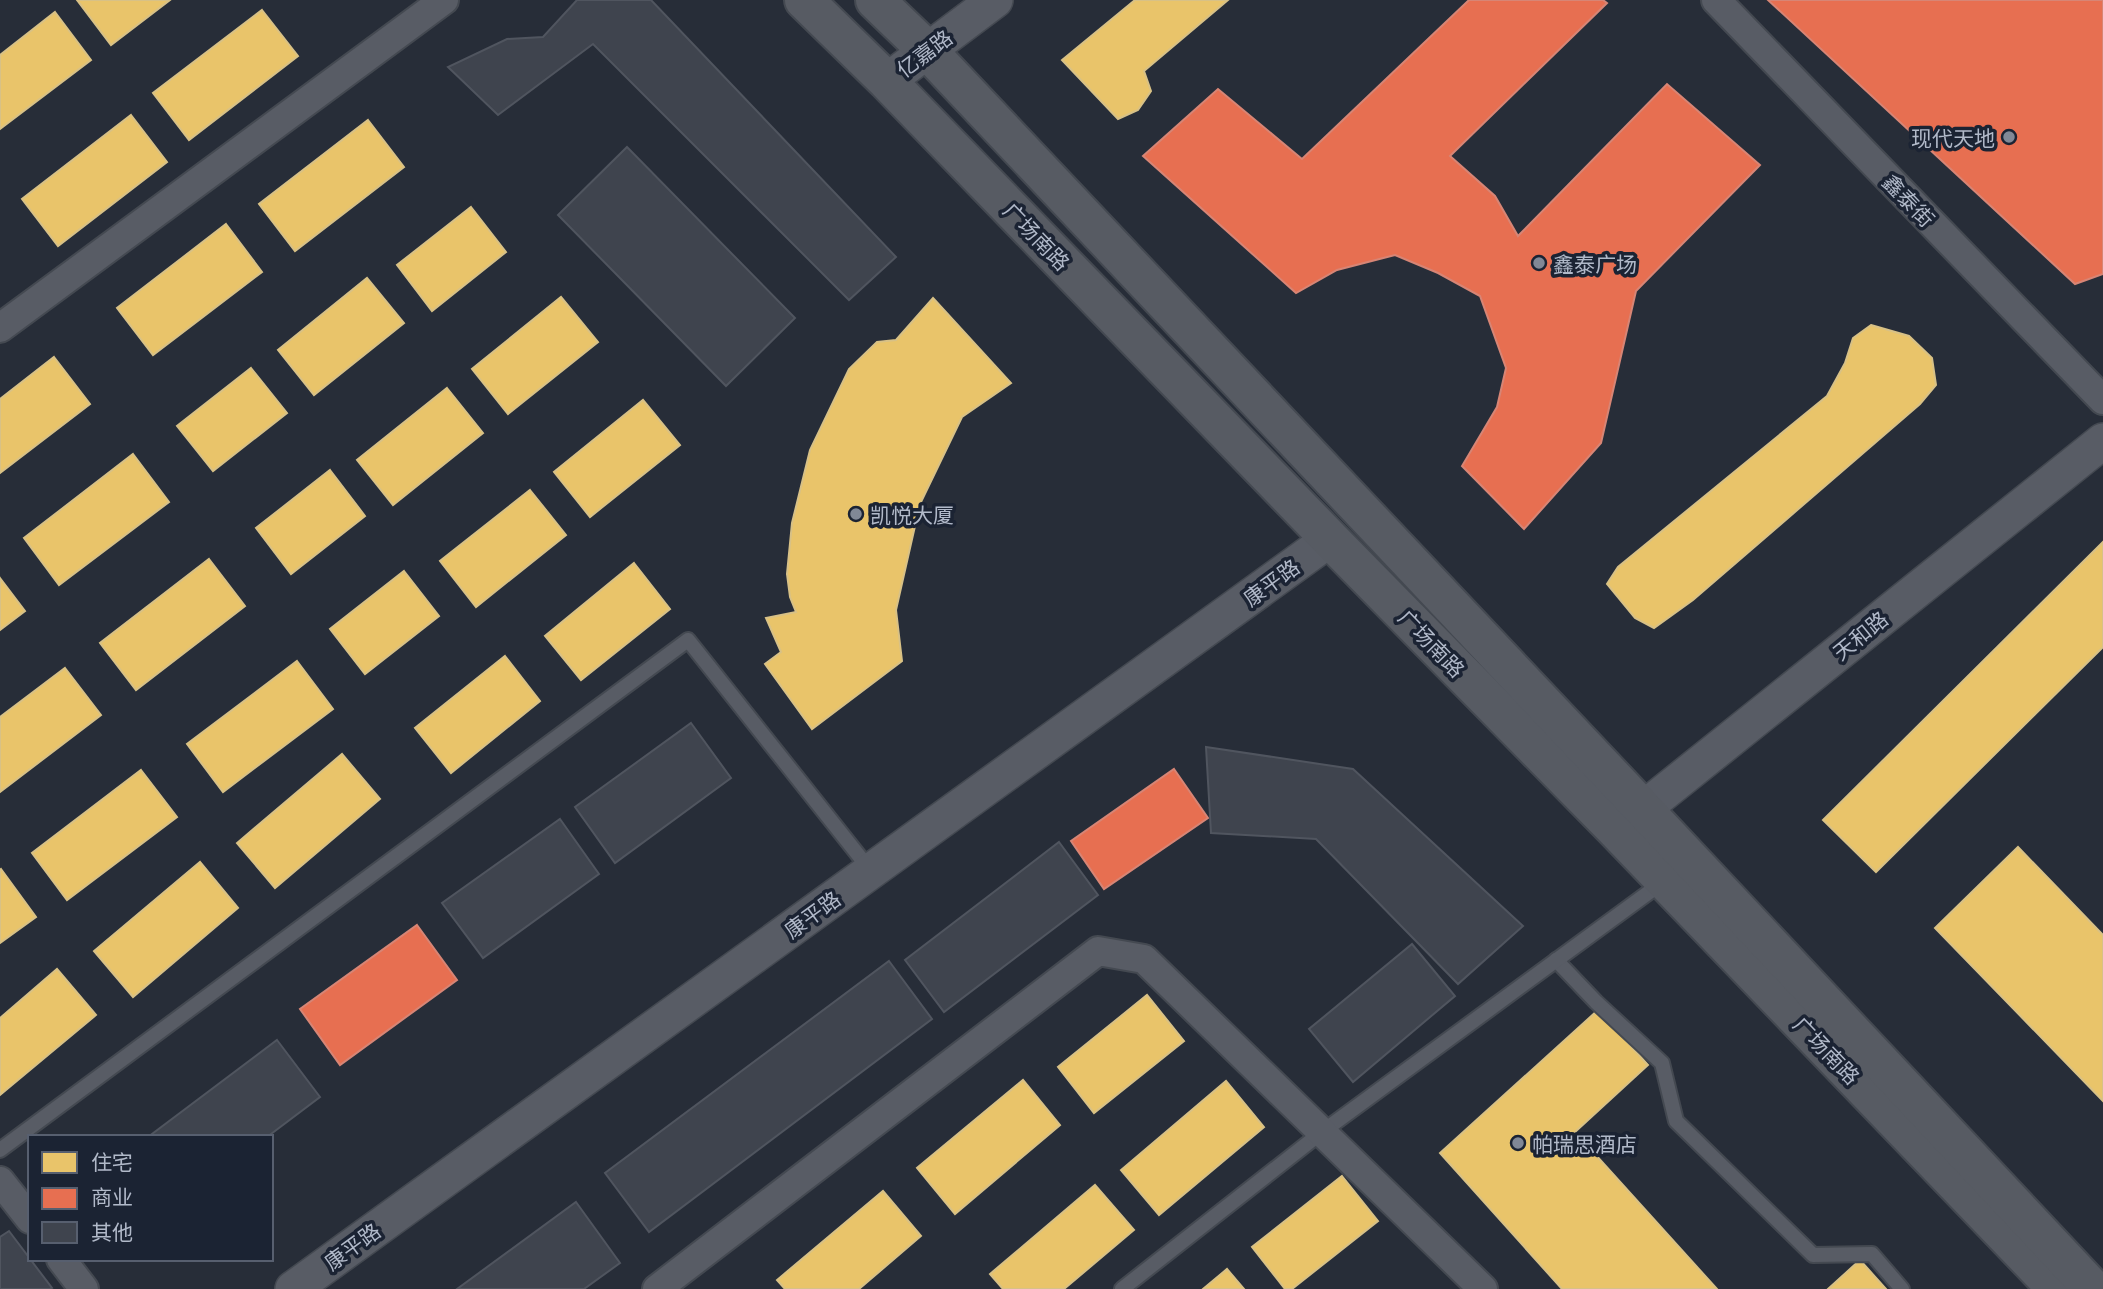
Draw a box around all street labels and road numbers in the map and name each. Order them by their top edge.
street label: 亿嘉路 [891,24,957,82]
street label: 鑫泰街 [1878,169,1940,231]
street label: 广场南路 [999,197,1075,275]
street label: 康平路 [1238,553,1304,611]
street label: 广场南路 [1394,604,1470,682]
street label: 天和路 [1828,605,1892,665]
street label: 康平路 [779,885,845,943]
street label: 广场南路 [1789,1011,1865,1089]
street label: 康平路 [319,1217,385,1275]

